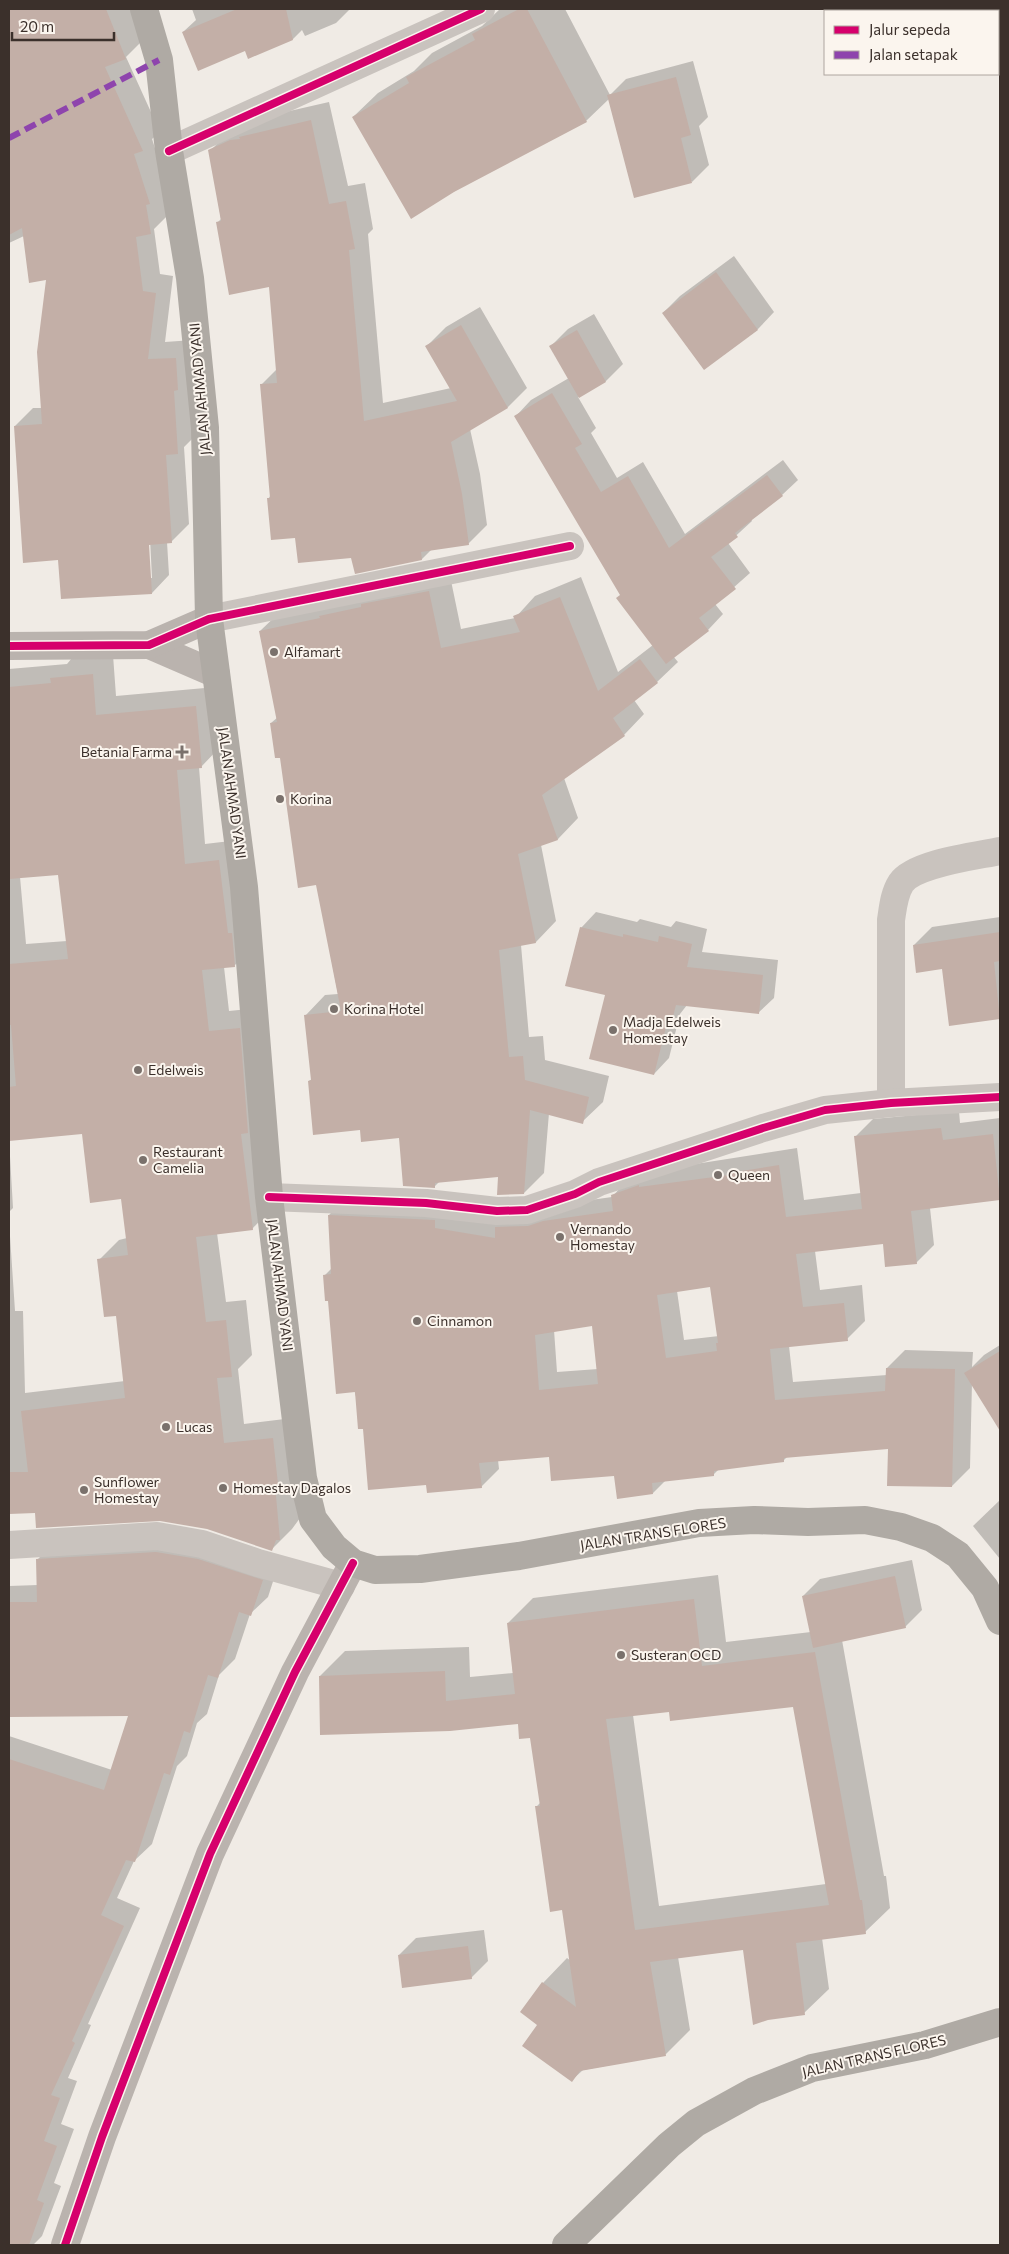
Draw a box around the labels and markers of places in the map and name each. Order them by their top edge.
place label: Alfamart [284,643,341,660]
marker: Alfamart [268,646,280,658]
place label: Betania Farma [81,743,172,760]
marker: Betania Farma [176,746,188,758]
place label: Korina [290,790,332,807]
marker: Korina [274,793,286,805]
place label: Korina Hotel [344,1000,424,1017]
marker: Korina Hotel [328,1003,340,1015]
place label: Madja Edelweis Homestay [623,1013,721,1046]
marker: Madja Edelweis Homestay [607,1024,619,1036]
place label: Edelweis [148,1061,204,1078]
marker: Edelweis [132,1064,144,1076]
place label: Restaurant Camelia [153,1143,223,1176]
marker: Restaurant Camelia [137,1154,149,1166]
place label: Queen [728,1166,770,1183]
marker: Queen [712,1169,724,1181]
place label: Vernando Homestay [570,1220,635,1253]
marker: Vernando Homestay [554,1231,566,1243]
place label: Cinnamon [427,1312,492,1329]
marker: Cinnamon [411,1315,423,1327]
place label: Lucas [176,1418,212,1435]
marker: Lucas [160,1421,172,1433]
place label: Sunflower Homestay [94,1473,160,1506]
place label: Homestay Dagalos [233,1479,351,1496]
marker: Homestay Dagalos [217,1482,229,1494]
marker: Sunflower Homestay [78,1484,90,1496]
place label: Susteran OCD [631,1646,721,1663]
marker: Susteran OCD [615,1649,627,1661]

